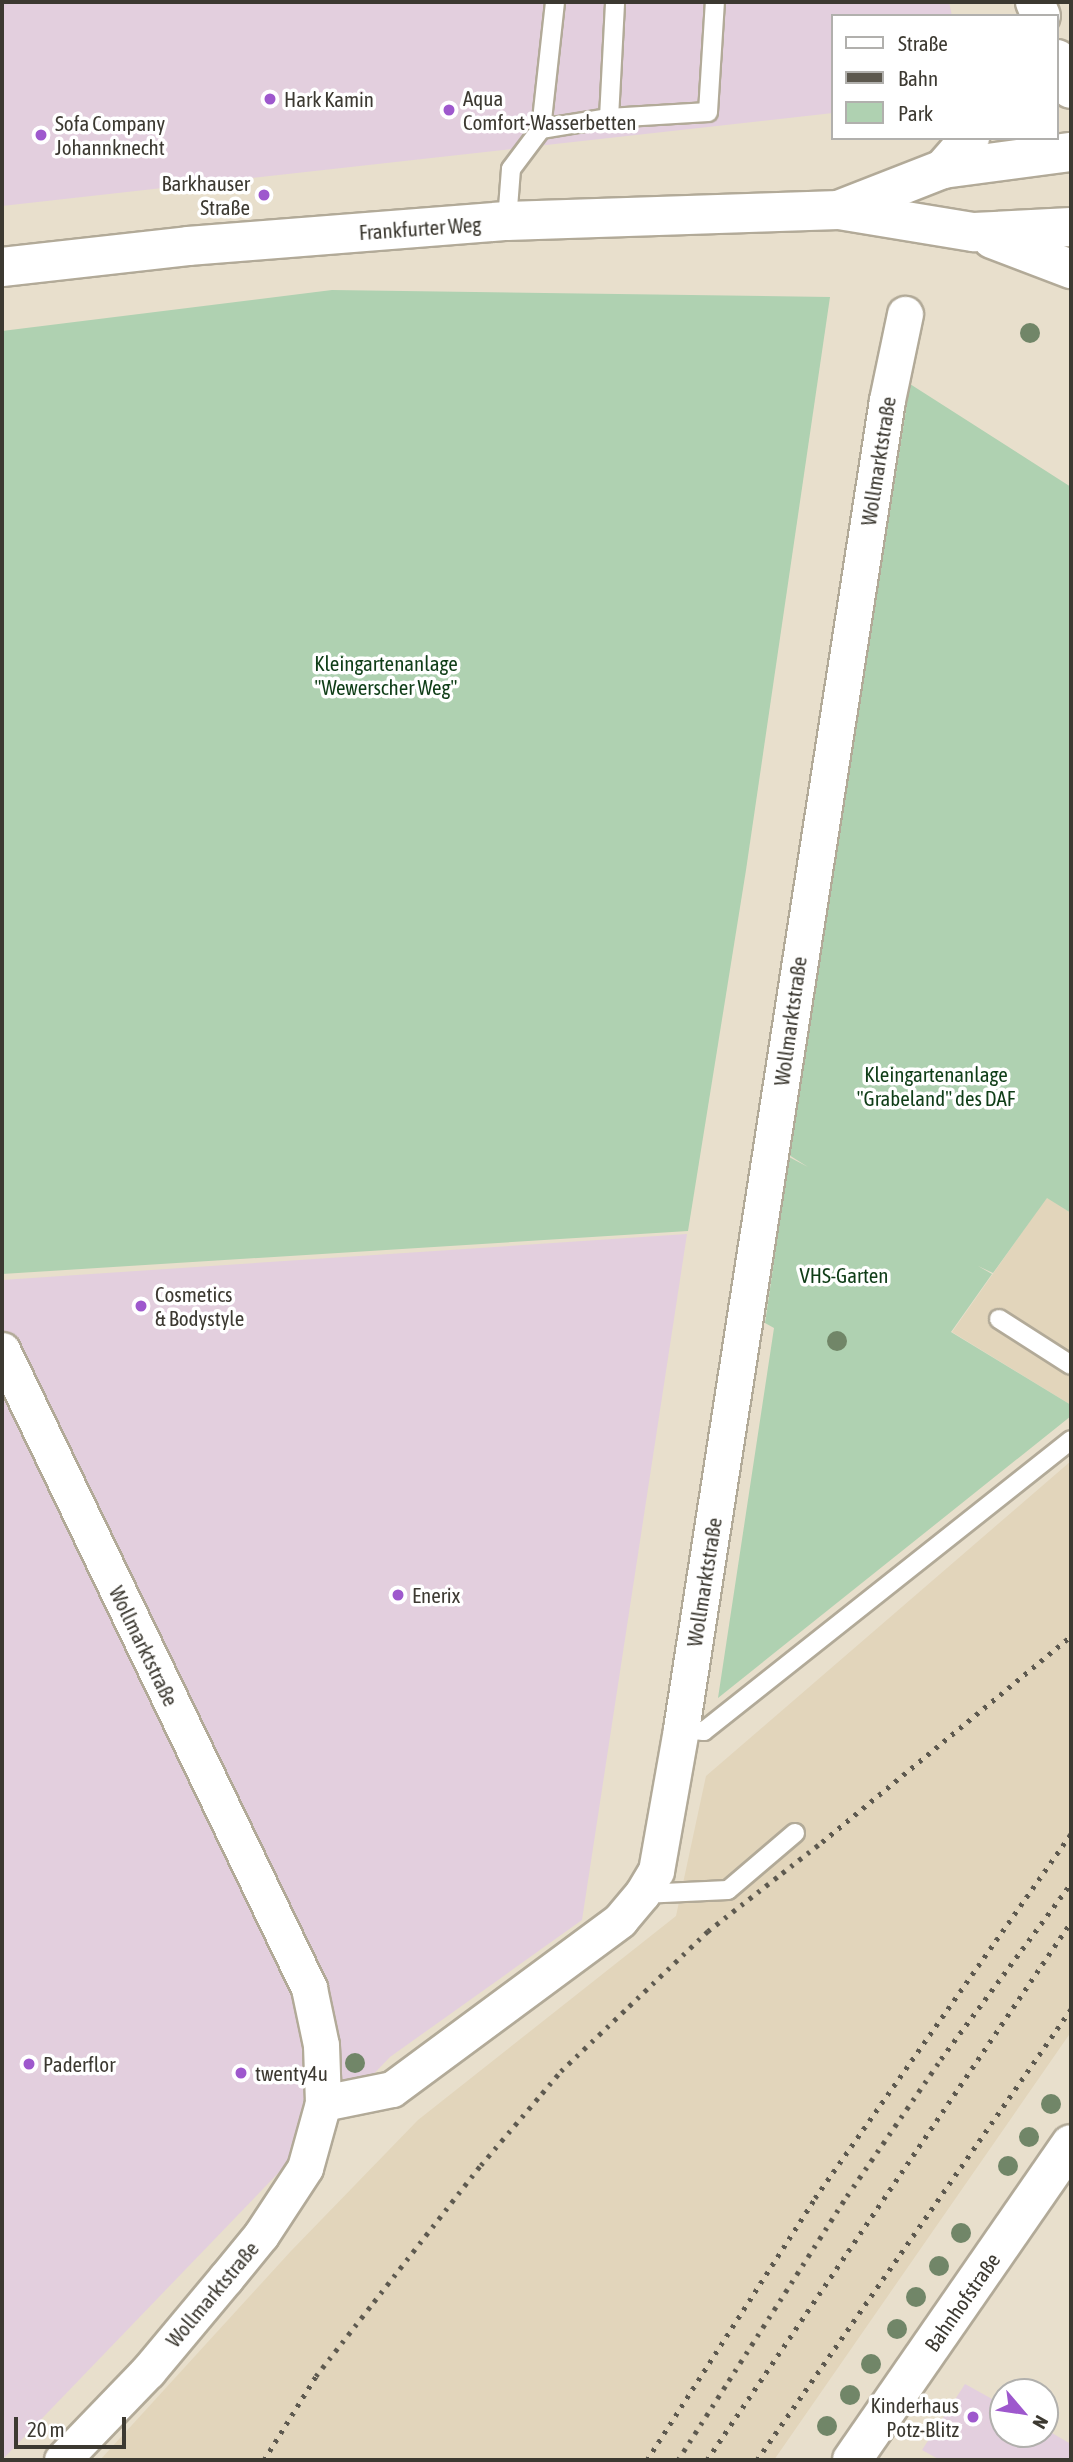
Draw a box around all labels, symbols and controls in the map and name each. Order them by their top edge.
legend [832,14,1059,140]
text: Straße [898,31,948,55]
text: Bahn [898,66,938,90]
place label: Aqua Comfort-Wasserbetten [463,85,636,135]
place label: Hark Kamin [284,86,374,112]
marker: Hark Kamin [262,91,278,107]
text: Park [898,101,933,125]
marker: Aqua Comfort-Wasserbetten [441,102,457,118]
place label: Sofa Company Johannknecht [55,110,165,160]
marker: Sofa Company Johannknecht [33,127,49,143]
place label: Barkhauser Straße [162,170,250,220]
marker: Barkhauser Straße [256,187,272,203]
street label: Frankfurter Weg [358,211,482,245]
street label: Wollmarktstraße [855,395,901,527]
park label: Kleingartenanlage "Wewerscher Weg" [314,650,458,700]
street label: Wollmarktstraße [768,955,812,1087]
park label: Kleingartenanlage "Grabeland" des DAF [857,1061,1015,1111]
park label: VHS-Garten [800,1262,888,1288]
place label: Cosmetics & Bodystyle [155,1281,244,1331]
marker: Cosmetics & Bodystyle [133,1298,149,1314]
street label: Wollmarktstraße [681,1516,727,1648]
street label: Wollmarktstraße [104,1582,184,1710]
place label: Enerix [412,1582,460,1608]
marker: Enerix [390,1587,406,1603]
place label: Paderflor [43,2051,115,2077]
marker: Paderflor [21,2056,37,2072]
place label: twenty4u [255,2060,328,2086]
marker: twenty4u [233,2065,249,2081]
street label: Wollmarktstraße [160,2236,264,2352]
street label: Bahnhofstraße [919,2248,1005,2356]
north arrow [989,2378,1059,2448]
place label: Kinderhaus Potz-Blitz [871,2392,959,2442]
scale bar [18,2402,130,2446]
marker: Kinderhaus Potz-Blitz [965,2409,981,2425]
text: N [1028,2412,1053,2432]
text: 20 m [27,2417,65,2441]

